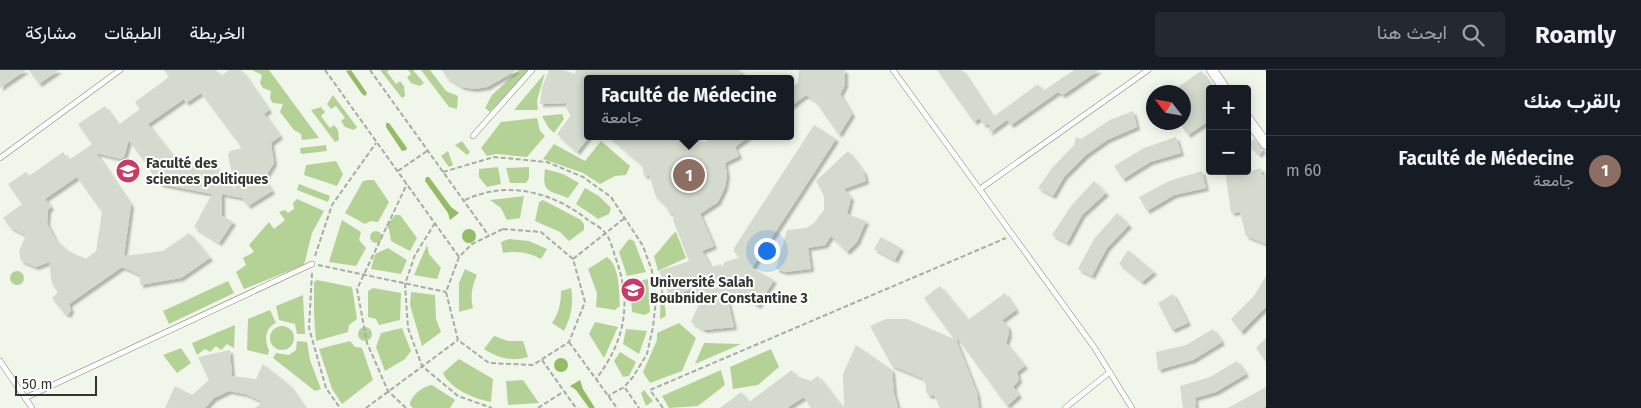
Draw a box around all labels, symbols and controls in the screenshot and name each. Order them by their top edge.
search box [1155,12,1505,57]
text: ابحث هنا [1377,21,1447,44]
icon: search [1459,21,1487,49]
text: Roamly [1535,21,1616,49]
text: مشاركة [25,22,76,44]
text: الطبقات [104,22,161,44]
text: الخريطة [189,22,245,44]
popup [584,75,794,140]
text: Faculté de Médecine [601,84,777,107]
north arrow [1146,85,1191,130]
map controls [1206,85,1251,175]
button: + [1206,85,1251,130]
text: بالقرب منك [1524,88,1621,114]
text: جامعة [601,108,642,127]
button: − [1206,130,1251,175]
text: Faculté de Médecine [1398,147,1574,170]
place label: Faculté des sciences politiques [146,155,269,188]
pin: 1 [673,156,705,194]
school or university icon: Faculté des sciences politiques [115,158,141,184]
text: 60 m [1286,161,1321,180]
text: 1 [1601,161,1609,180]
text: جامعة [1533,171,1574,190]
your location [754,238,780,264]
place label: Université Salah Boubnider Constantine 3 [650,274,808,307]
school or university icon: Université Salah Boubnider Constantine 3 [620,277,646,303]
scale bar [15,373,98,396]
text: 50 m [22,376,53,393]

